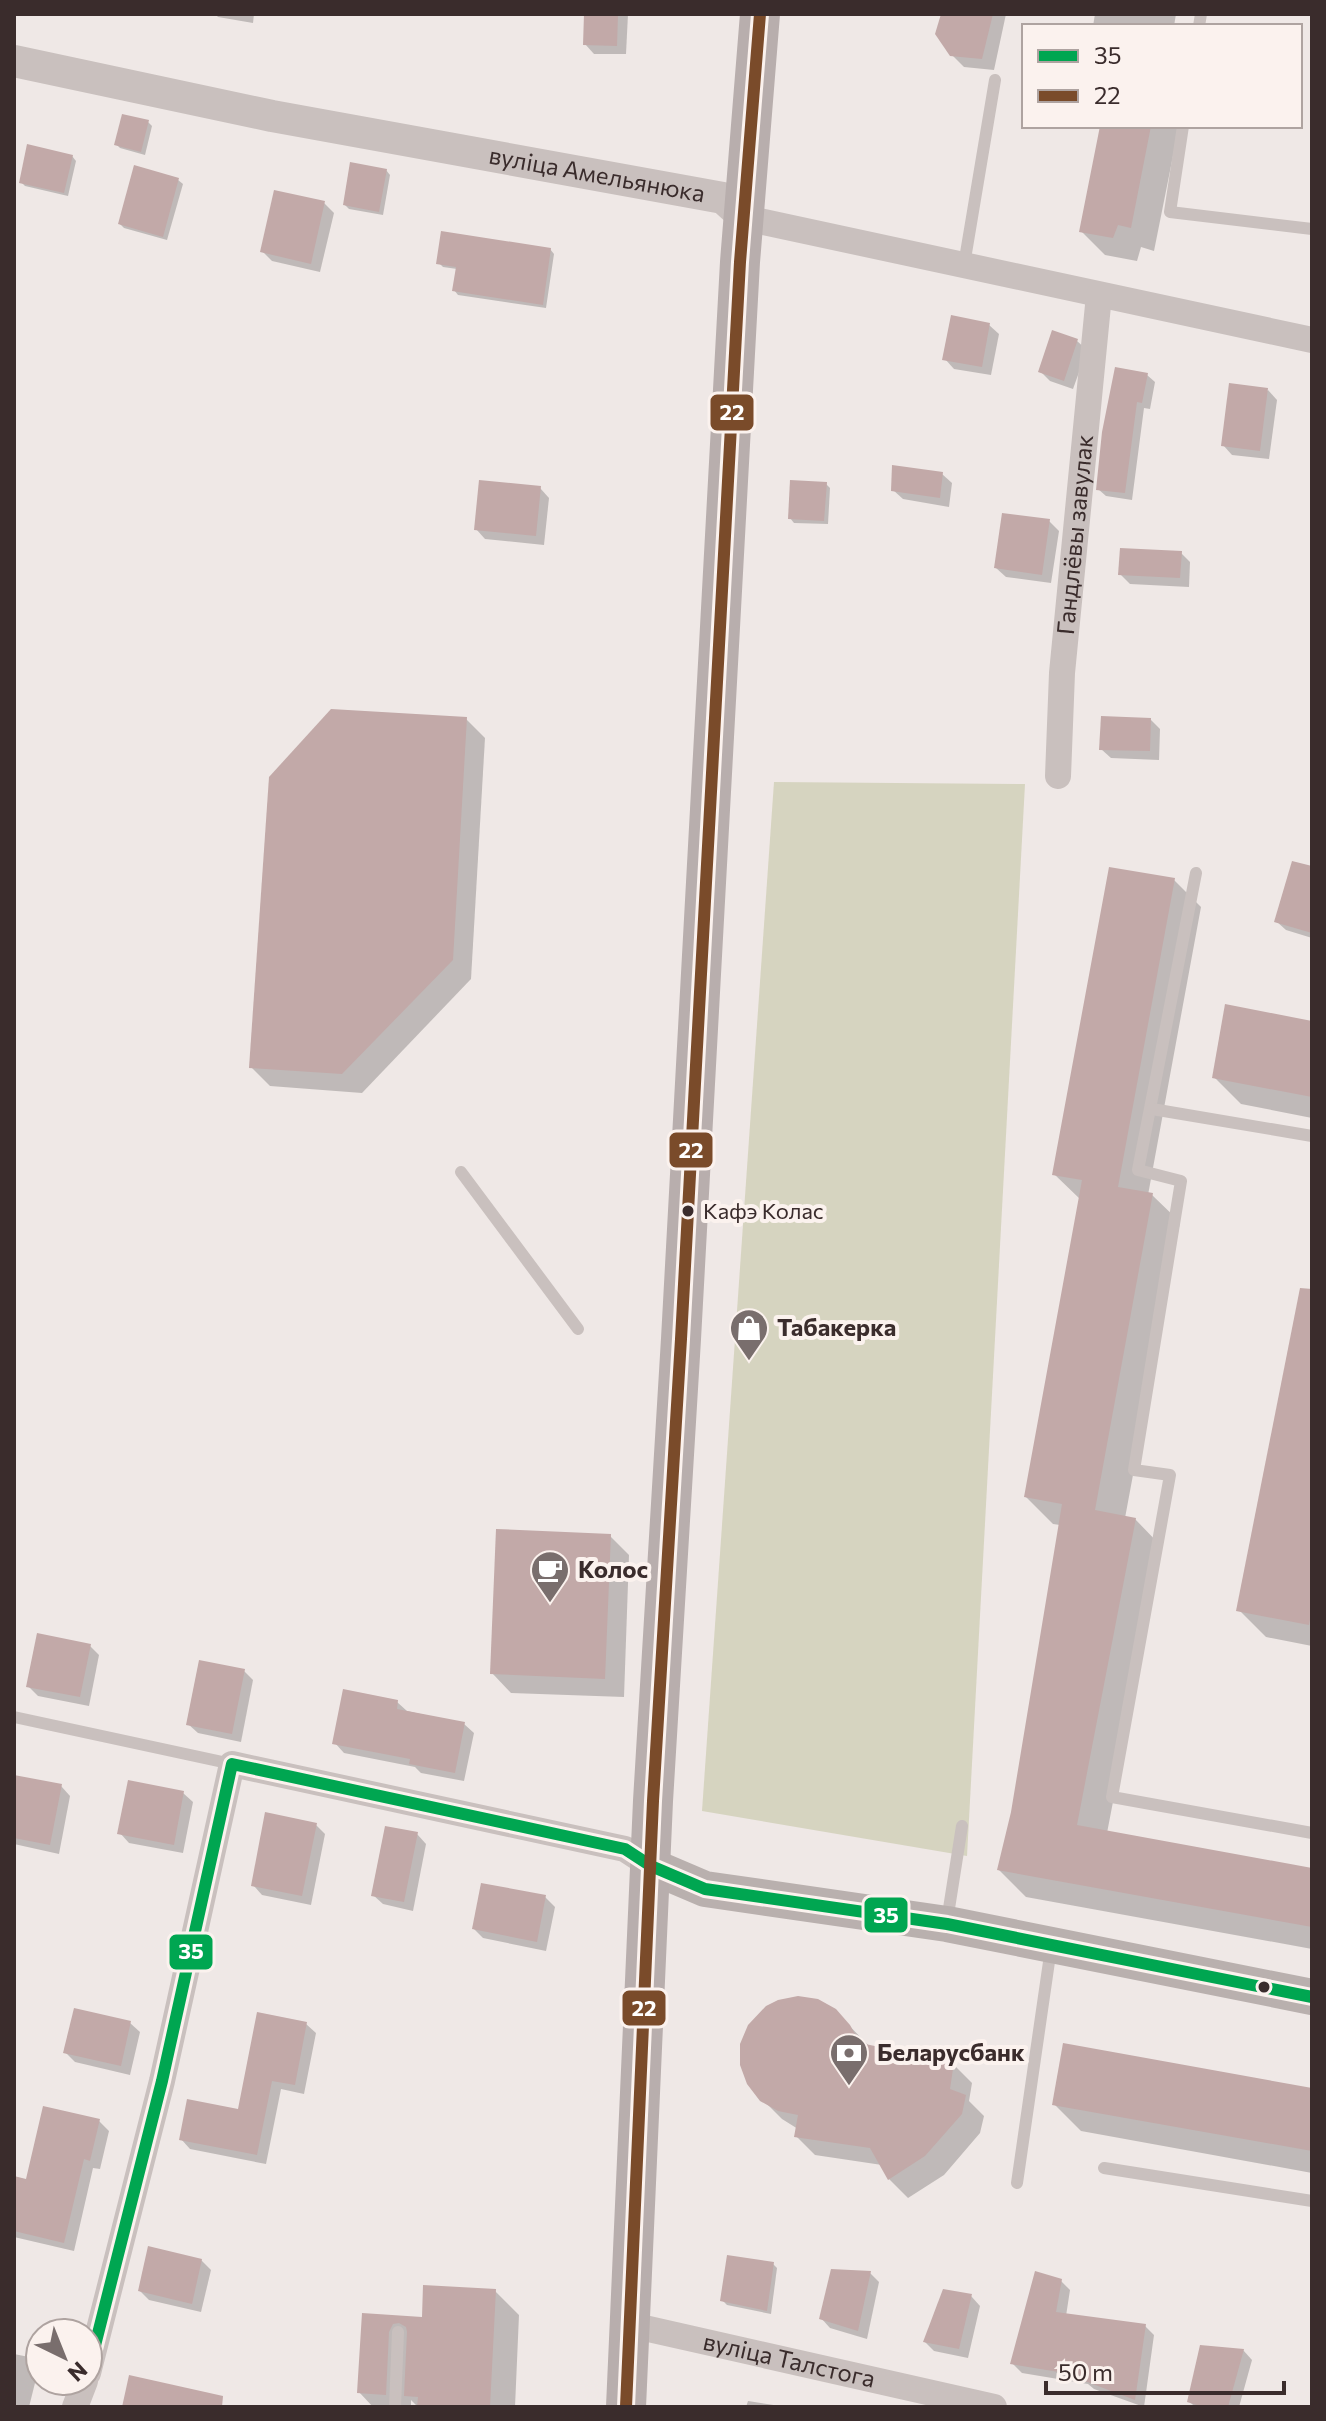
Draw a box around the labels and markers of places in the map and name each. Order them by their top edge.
place label: Кафэ Колас [703,1197,824,1224]
marker: Кафэ Колас [680,1203,696,1219]
shop icon: Табакерка [728,1307,770,1362]
place label: Табакерка [777,1312,896,1341]
cafe icon: Колос [529,1549,571,1604]
place label: Колос [578,1554,648,1583]
unlabelled marker [1256,1979,1272,1995]
bank icon: Беларусбанк [828,2032,870,2087]
place label: Беларусбанк [877,2037,1025,2066]

